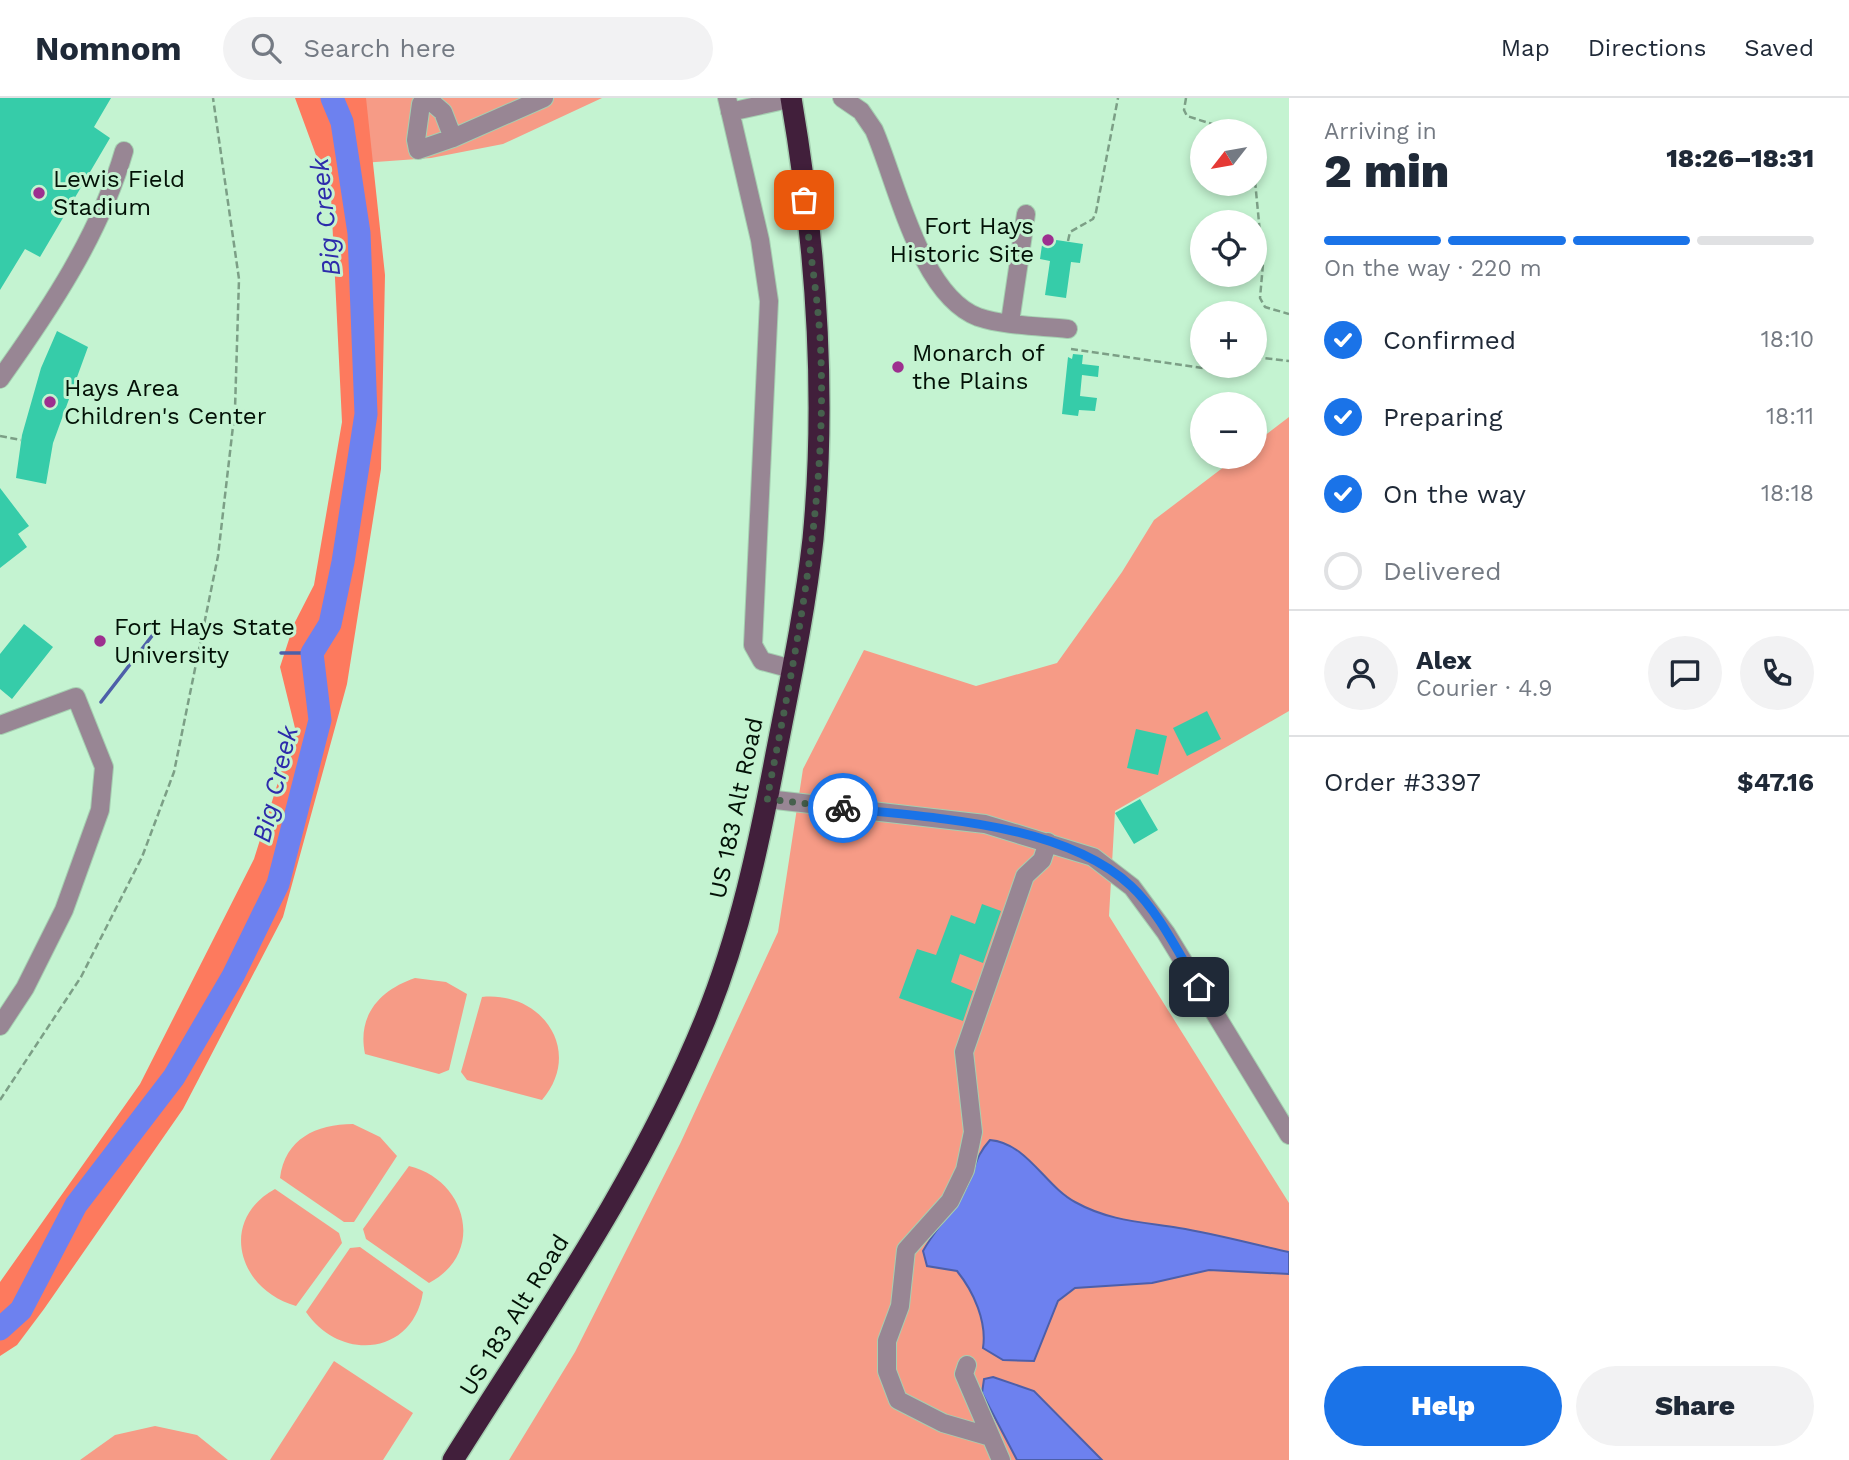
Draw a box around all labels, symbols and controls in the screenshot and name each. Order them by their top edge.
search box [223,17,713,80]
text: Nomnom [35,29,181,68]
icon: search [247,29,285,67]
text: Search here [303,33,456,63]
text: Map [1501,34,1550,62]
text: Directions [1588,34,1706,62]
text: Saved [1744,34,1814,62]
text: Arriving in [1324,118,1437,145]
north arrow [1190,119,1267,196]
map controls [1190,119,1267,469]
text: 18:26–18:31 [1666,143,1814,173]
text: 2 min [1324,144,1449,198]
water label: Big Creek [304,155,346,278]
place label: Lewis Field Stadium [53,165,185,221]
pin [774,170,834,230]
icon: bag [785,181,823,219]
marker: Lewis Field Stadium [31,185,47,201]
button: locate [1190,210,1267,287]
place label: Fort Hays Historic Site [890,212,1034,268]
marker: Fort Hays Historic Site [1040,232,1056,248]
text: On the way · 220 m [1324,255,1542,282]
button: + [1190,301,1267,378]
icon: check [1324,321,1362,359]
text: Confirmed [1383,325,1516,355]
text: 18:10 [1761,326,1814,353]
place label: Monarch of the Plains [912,339,1045,395]
marker: Monarch of the Plains [890,359,906,375]
place label: Hays Area Children's Center [64,374,267,430]
button: − [1190,392,1267,469]
marker: Hays Area Children's Center [42,394,58,410]
icon: check [1324,398,1362,436]
text: Preparing [1383,402,1503,432]
text: 18:11 [1766,403,1814,430]
icon: check [1324,475,1362,513]
text: On the way [1383,479,1526,509]
text: 18:18 [1761,480,1814,507]
text: Delivered [1383,556,1502,586]
place label: Fort Hays State University [114,613,295,669]
marker: Fort Hays State University [92,633,108,649]
button: person [1324,636,1398,710]
button: chat [1648,636,1722,710]
button: phone [1740,636,1814,710]
text: Alex [1416,645,1472,675]
text: Courier · 4.9 [1416,675,1552,702]
street label: US 183 Alt Road [703,715,769,901]
water label: Big Creek [246,722,304,845]
text: Order #3397 [1324,767,1481,797]
text: $47.16 [1737,767,1814,797]
courier [808,773,878,843]
icon: bike [824,789,862,827]
pin [1169,957,1229,1017]
icon: home [1180,968,1218,1006]
street label: US 183 Alt Road [453,1229,575,1401]
button: Help [1324,1366,1562,1446]
button: Share [1576,1366,1814,1446]

